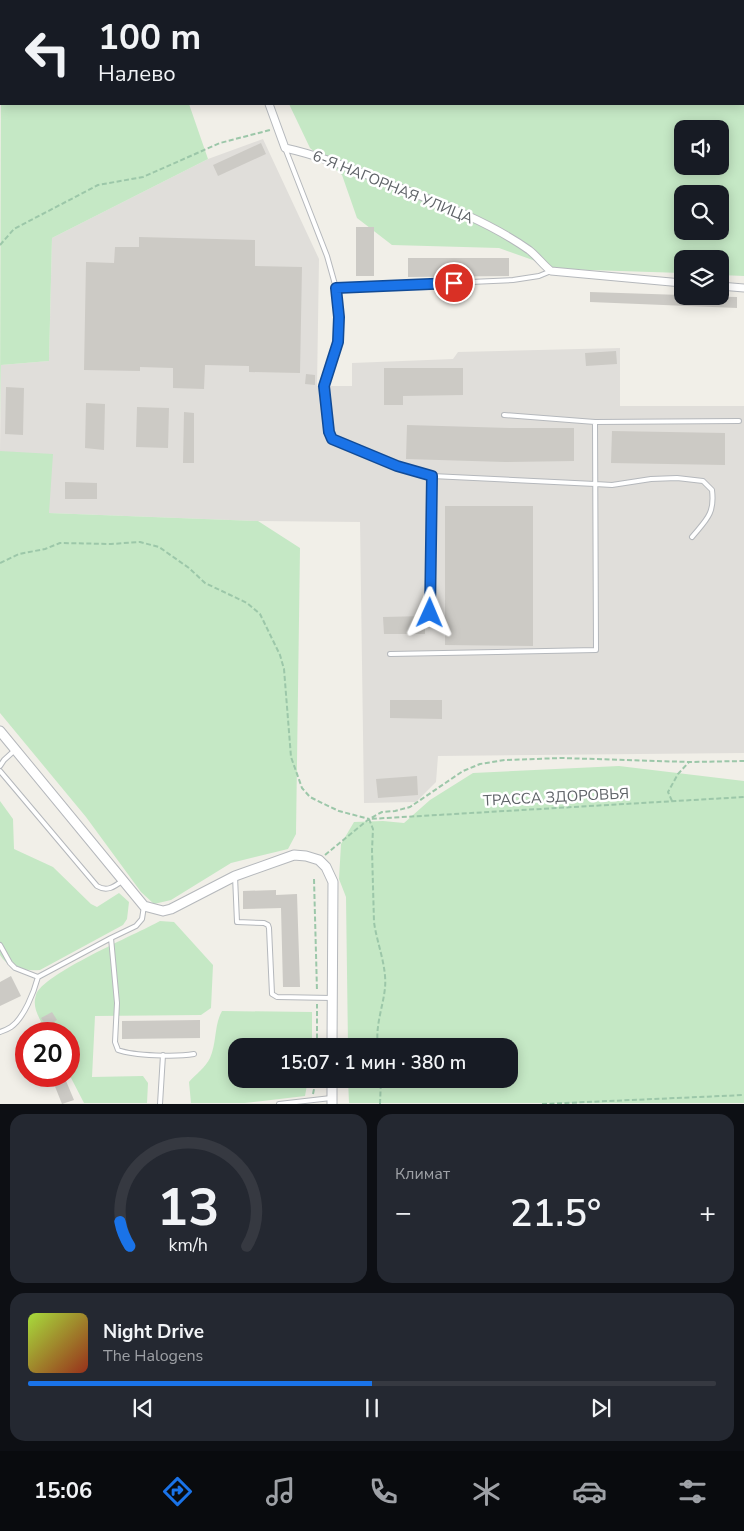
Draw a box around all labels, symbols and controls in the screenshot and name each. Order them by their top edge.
text: 100 m [98,14,201,61]
icon: left [15,20,80,85]
text: Налево [98,59,176,89]
map controls [674,120,729,305]
button: sound [674,120,729,175]
street label: 6-Я НАГОРНАЯ УЛИЦА [310,146,476,228]
button: search [674,185,729,240]
button: layers [674,250,729,305]
pin [433,262,475,304]
icon: arrive [440,269,468,297]
position arrow [403,586,455,638]
street label: ТРАССА ЗДОРОВЬЯ [482,783,630,811]
speed limit sign: 20 [15,1022,80,1087]
text: 15:07 · 1 мин · 380 m [280,1050,466,1076]
text: Климат [395,1163,450,1185]
text: 13 [157,1172,220,1243]
text: 21.5° [510,1188,601,1239]
text: − [395,1194,412,1232]
text: + [699,1194,716,1232]
text: km/h [169,1233,208,1257]
text: Night Drive [103,1319,204,1345]
text: The Halogens [103,1345,203,1367]
icon: previous [129,1394,157,1422]
icon: pause [358,1394,386,1422]
icon: next [587,1394,615,1422]
icon: directions [160,1474,195,1509]
icon: music [263,1474,298,1509]
icon: phone [366,1474,401,1509]
icon: climate [469,1474,504,1509]
icon: car [572,1474,607,1509]
icon: filters [675,1474,710,1509]
text: 15:06 [34,1476,92,1506]

